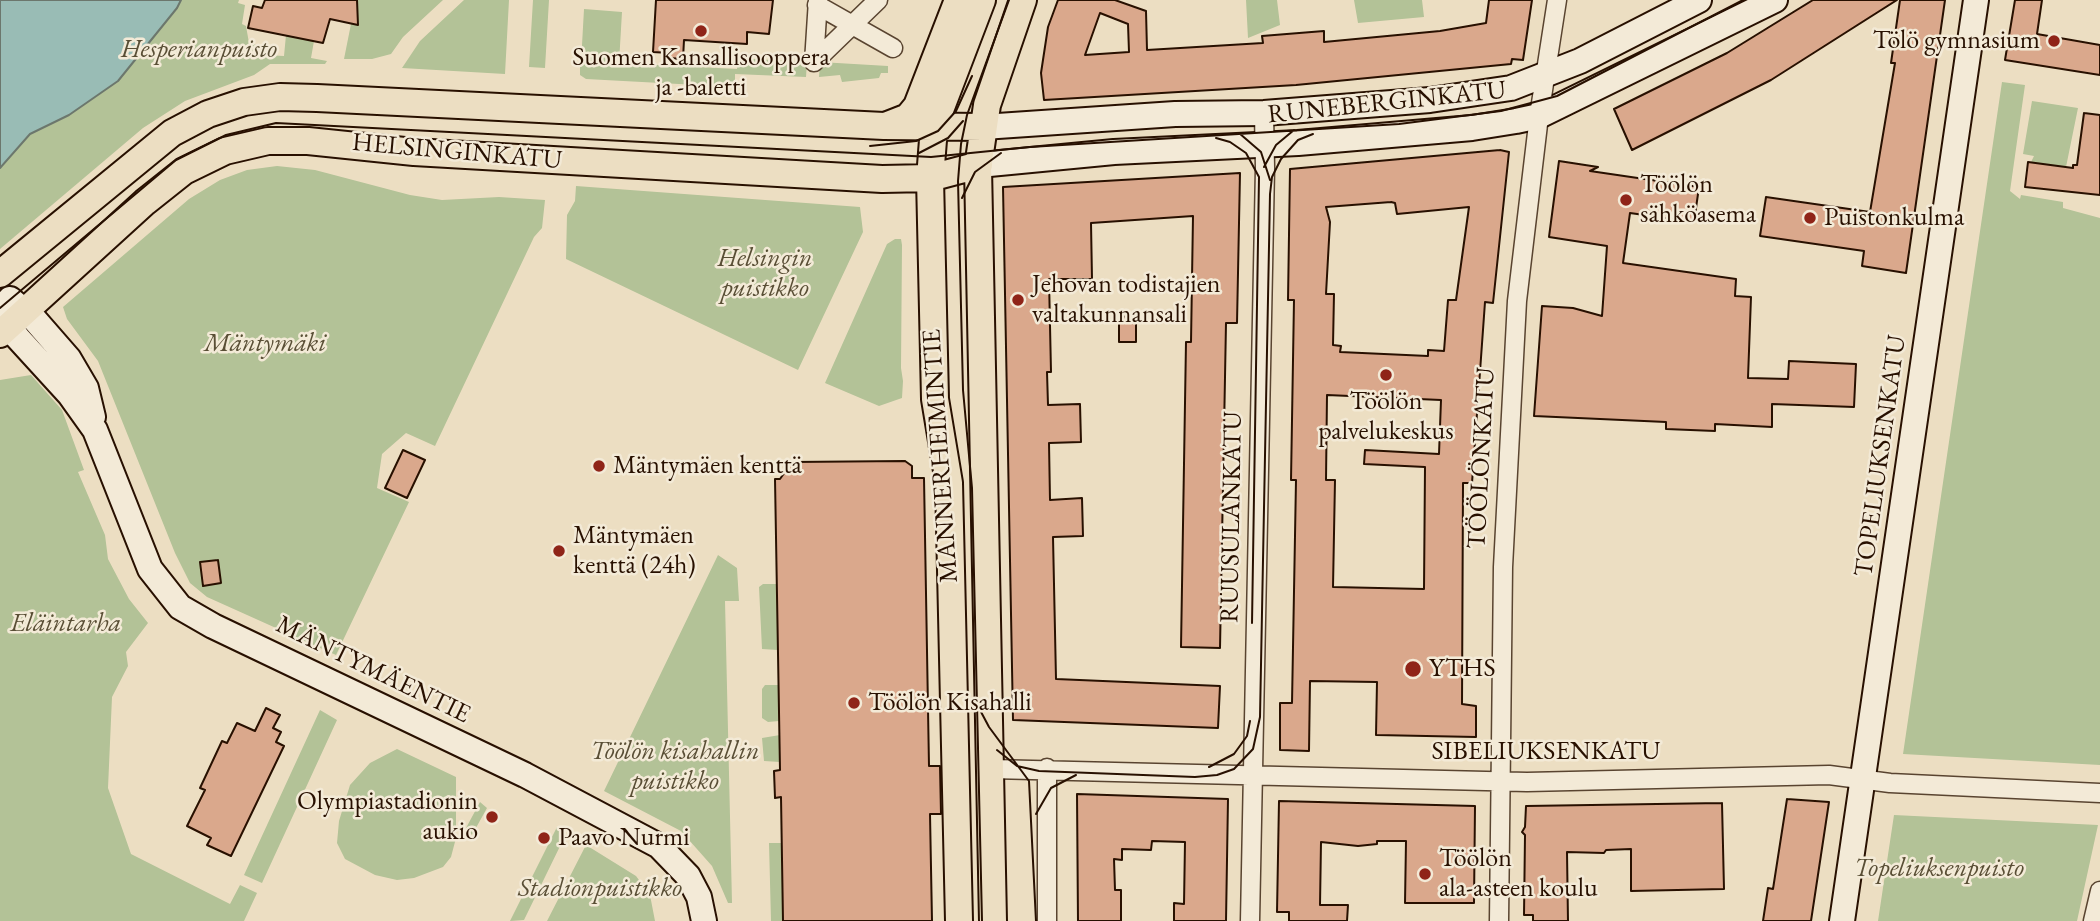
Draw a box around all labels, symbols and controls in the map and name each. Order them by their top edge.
marker: Suomen Kansallisooppera ja -baletti [693,23,709,39]
place label: Tölö gymnasium [1873,25,2040,57]
marker: Tölö gymnasium [2046,33,2062,49]
park label: Hesperianpuisto [121,34,277,66]
place label: Suomen Kansallisooppera ja -baletti [572,42,830,104]
street label: RUNEBERGINKATU [1266,75,1508,131]
street label: HELSINGINKATU [351,127,563,177]
place label: Töölön sähköasema [1640,169,1756,230]
marker: Töölön sähköasema [1618,192,1634,208]
place label: Puistonkulma [1824,202,1964,234]
marker: Puistonkulma [1802,210,1818,226]
park label: Helsingin puistikko [717,243,813,304]
place label: Jehovan todistajien valtakunnansali [1032,269,1220,330]
marker: Jehovan todistajien valtakunnansali [1010,292,1026,308]
park label: Mäntymäki [204,328,326,360]
street label: MANNERHEIMINTIE [917,328,965,584]
street label: TOPELIUKSENKATU [1849,333,1913,579]
street label: TÖÖLÖNKATU [1462,366,1502,550]
marker: Töölön palvelukeskus [1378,367,1394,383]
place label: Töölön palvelukeskus [1318,386,1454,448]
street label: RUUSULANKATU [1215,411,1249,623]
place label: Mäntymäen kenttä [613,450,802,482]
marker: Mäntymäen kenttä [591,458,607,474]
place label: Mäntymäen kenttä (24h) [573,520,696,582]
marker: Mäntymäen kenttä (24h) [551,543,567,559]
park label: Eläintarha [11,608,121,640]
street label: MÄNTYMÄENTIE [271,609,475,731]
place label: YTHS [1429,653,1496,685]
marker: YTHS [1403,659,1423,679]
place label: Töölön Kisahalli [868,687,1032,719]
marker: Töölön Kisahalli [846,695,862,711]
park label: Töölön kisahallin puistikko [590,736,760,798]
street label: SIBELIUKSENKATU [1432,736,1660,768]
place label: Olympiastadionin aukio [297,786,478,848]
marker: Olympiastadionin aukio [484,809,500,825]
place label: Paavo Nurmi [558,822,690,854]
marker: Paavo Nurmi [536,830,552,846]
place label: Töölön ala-asteen koulu [1439,843,1598,904]
park label: Topeliuksenpuisto [1854,853,2024,885]
marker: Töölön ala-asteen koulu [1417,866,1433,882]
park label: Stadionpuistikko [518,873,682,905]

